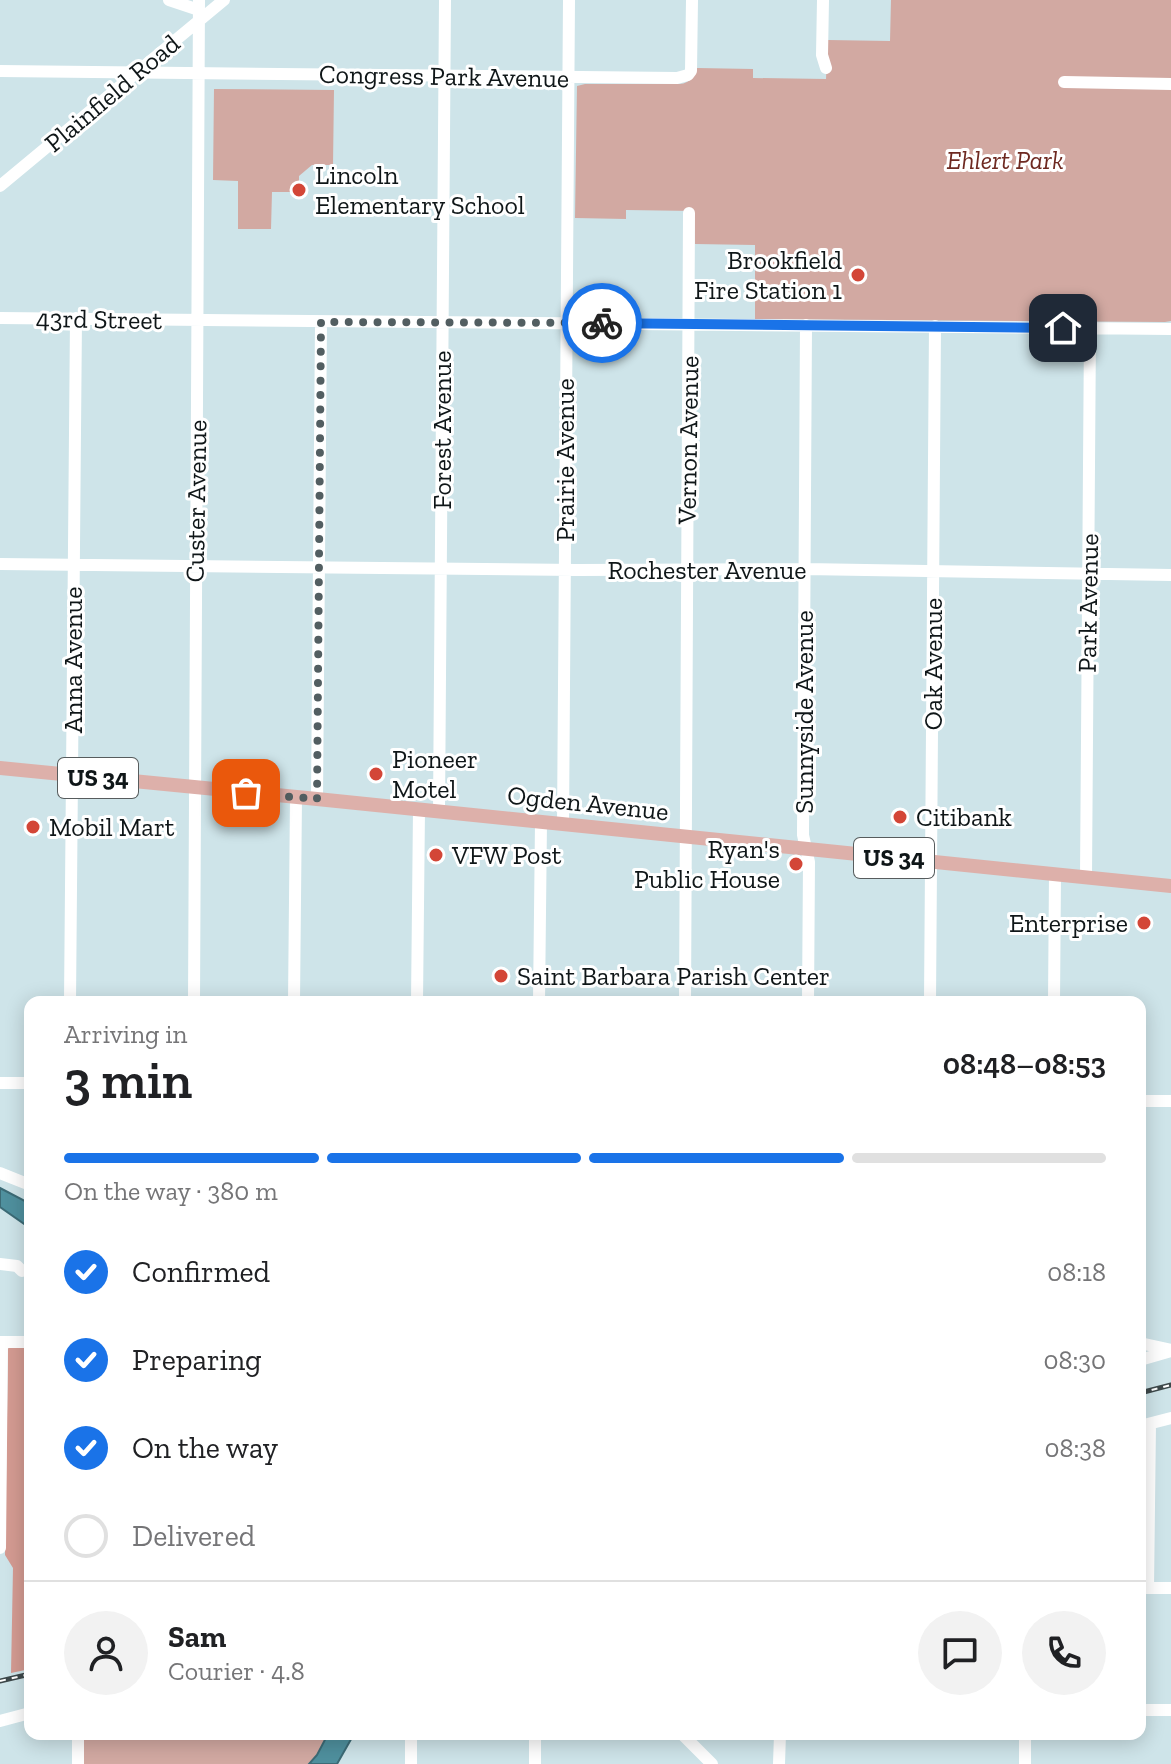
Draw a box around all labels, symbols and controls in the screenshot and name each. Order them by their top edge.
street label: Plainfield Road [38,27,186,159]
street label: Congress Park Avenue [319,58,569,94]
park label: Ehlert Park [946,144,1064,176]
place label: Lincoln Elementary School [315,159,525,221]
marker: Lincoln Elementary School [290,181,308,199]
place label: Brookfield Fire Station 1 [694,244,842,306]
marker: Brookfield Fire Station 1 [849,266,867,284]
courier [562,283,642,363]
pin [1029,294,1097,362]
icon: bike [580,301,624,345]
street label: 43rd Street [36,302,163,336]
icon: home [1041,306,1085,350]
street label: Forest Avenue [426,351,458,510]
street label: Vernon Avenue [671,355,705,526]
street label: Prairie Avenue [549,378,581,542]
street label: Custer Avenue [179,419,213,583]
street label: Park Avenue [1071,533,1105,673]
street label: Rochester Avenue [607,554,807,586]
street label: Anna Avenue [57,587,89,733]
street label: Oak Avenue [917,598,949,730]
street label: Sunnyside Avenue [788,610,820,814]
place label: Pioneer Motel [392,743,478,805]
road number: US 34 [58,758,138,798]
pin [212,759,280,827]
marker: Pioneer Motel [367,765,385,783]
icon: bag [224,771,268,815]
street label: Ogden Avenue [506,779,670,827]
place label: Citibank [916,801,1012,833]
marker: Citibank [891,808,909,826]
place label: Mobil Mart [49,811,175,843]
marker: Mobil Mart [24,818,42,836]
place label: Ryan's Public House [634,833,780,895]
road number: US 34 [854,838,934,878]
place label: VFW Post [451,839,562,871]
marker: VFW Post [427,846,445,864]
marker: Ryan's Public House [787,855,805,873]
place label: Enterprise [1009,907,1128,939]
marker: Enterprise [1135,914,1153,932]
place label: Saint Barbara Parish Center [517,960,830,992]
marker: Saint Barbara Parish Center [492,967,510,985]
text: Arriving in [64,1018,187,1050]
text: 08:48–08:53 [943,1046,1106,1082]
text: 3 min [64,1049,192,1111]
text: On the way · 380 m [64,1175,278,1207]
icon: check [64,1250,108,1294]
text: Confirmed [132,1254,270,1290]
text: 08:18 [1047,1256,1106,1288]
icon: check [64,1338,108,1382]
text: Preparing [132,1342,262,1378]
text: 08:30 [1044,1344,1106,1376]
icon: check [64,1426,108,1470]
text: On the way [132,1430,278,1466]
text: 08:38 [1045,1432,1106,1464]
text: Delivered [132,1518,255,1554]
button: person [64,1611,148,1695]
button: chat [918,1611,1002,1695]
button: phone [1022,1611,1106,1695]
text: Sam [168,1619,226,1655]
text: Courier · 4.8 [168,1655,305,1687]

